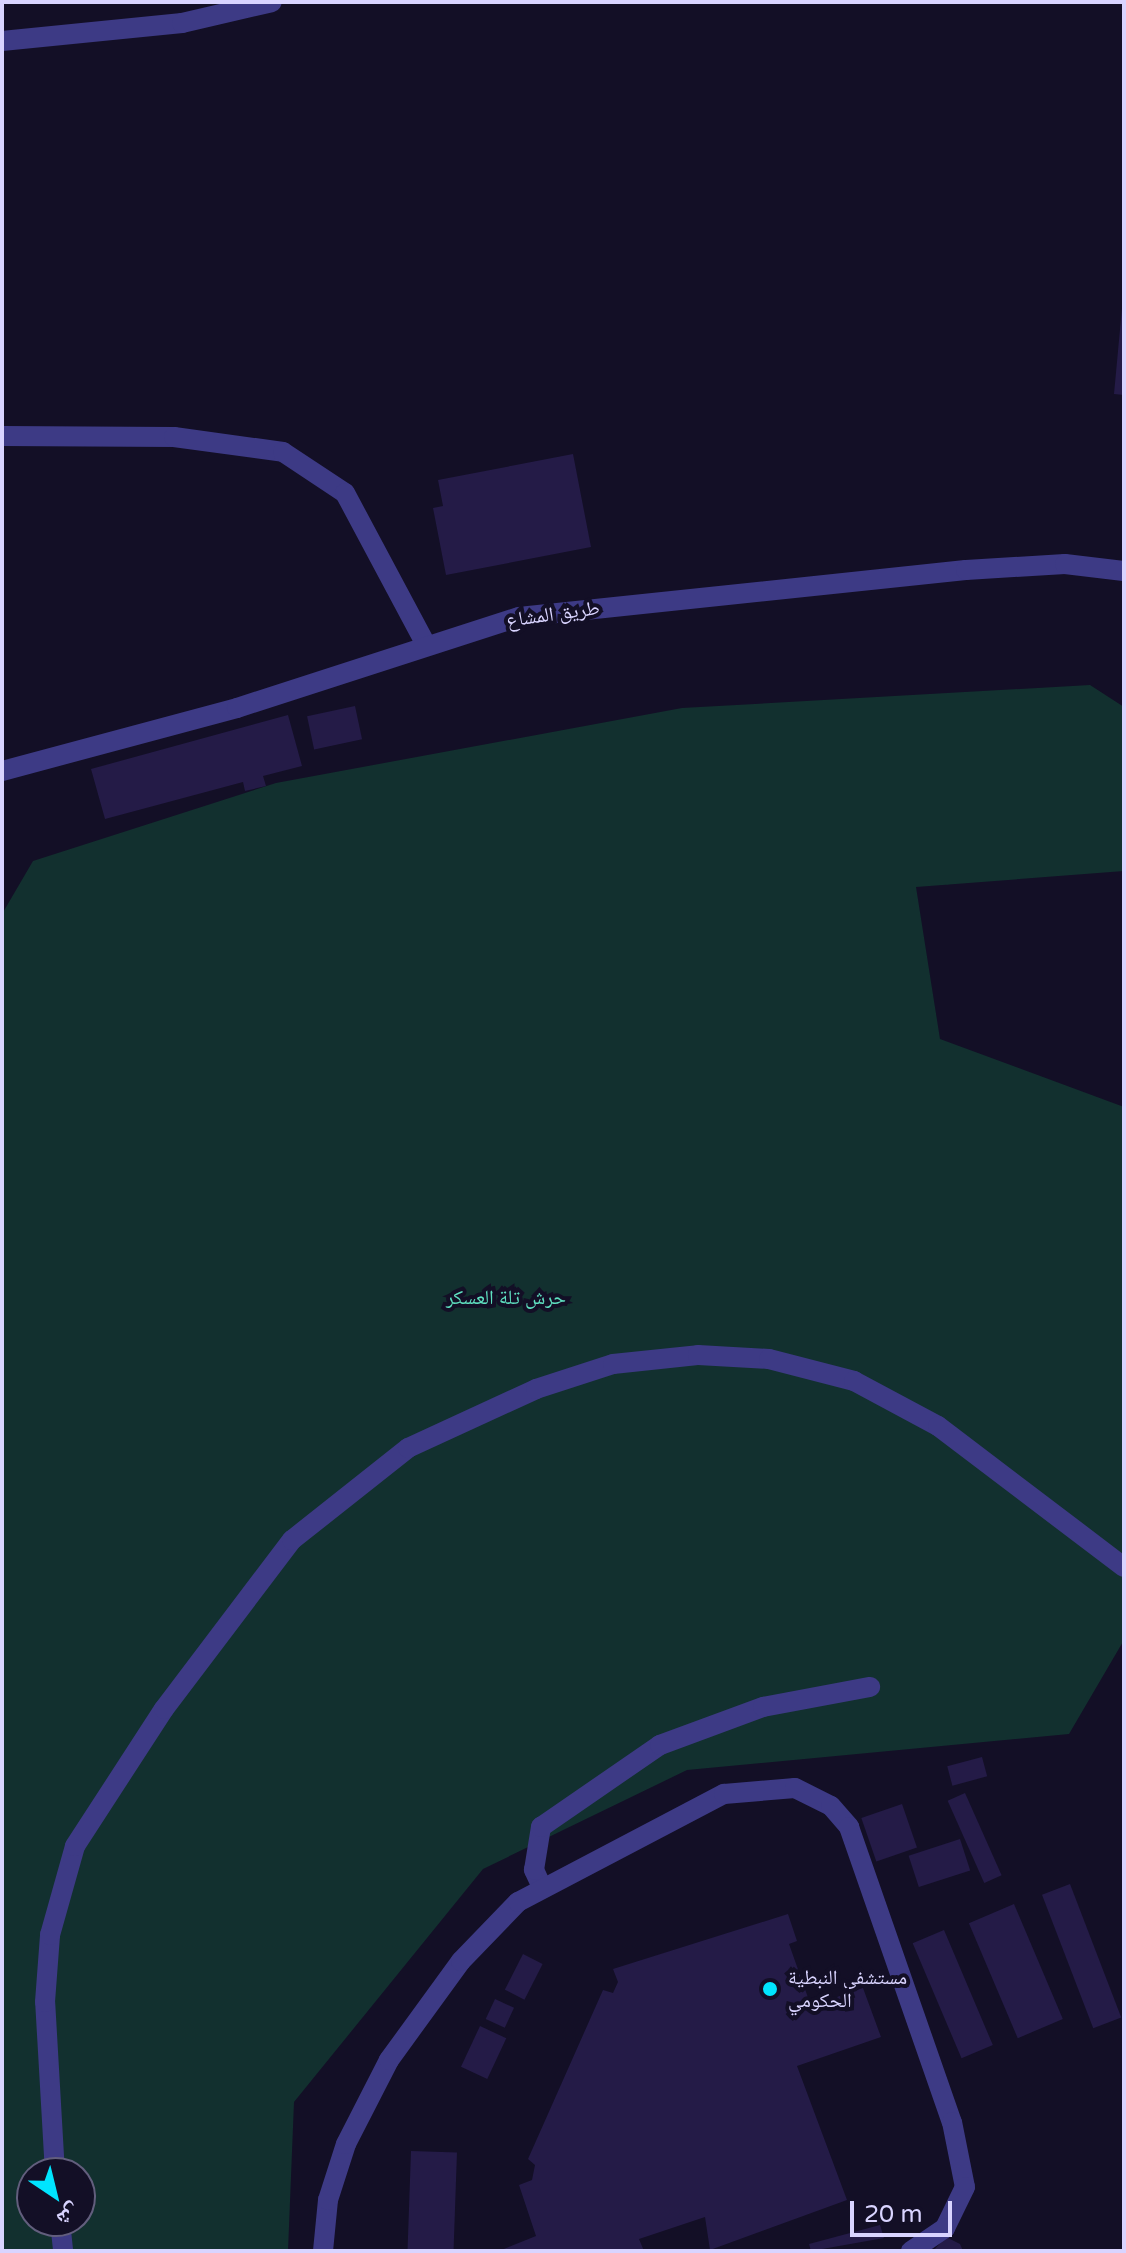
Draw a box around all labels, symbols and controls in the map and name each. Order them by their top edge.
street label: طريق المشاع [505,597,601,633]
park label: حرش تلة العسكر [446,1286,566,1310]
place label: مستشفى النبطية الحكومي [788,1966,907,2013]
marker: مستشفى النبطية الحكومي [759,1978,781,2000]
north arrow [16,2157,96,2237]
scale bar [854,2185,956,2235]
text: ش [52,2198,86,2232]
text: 20 m [864,2200,922,2229]

